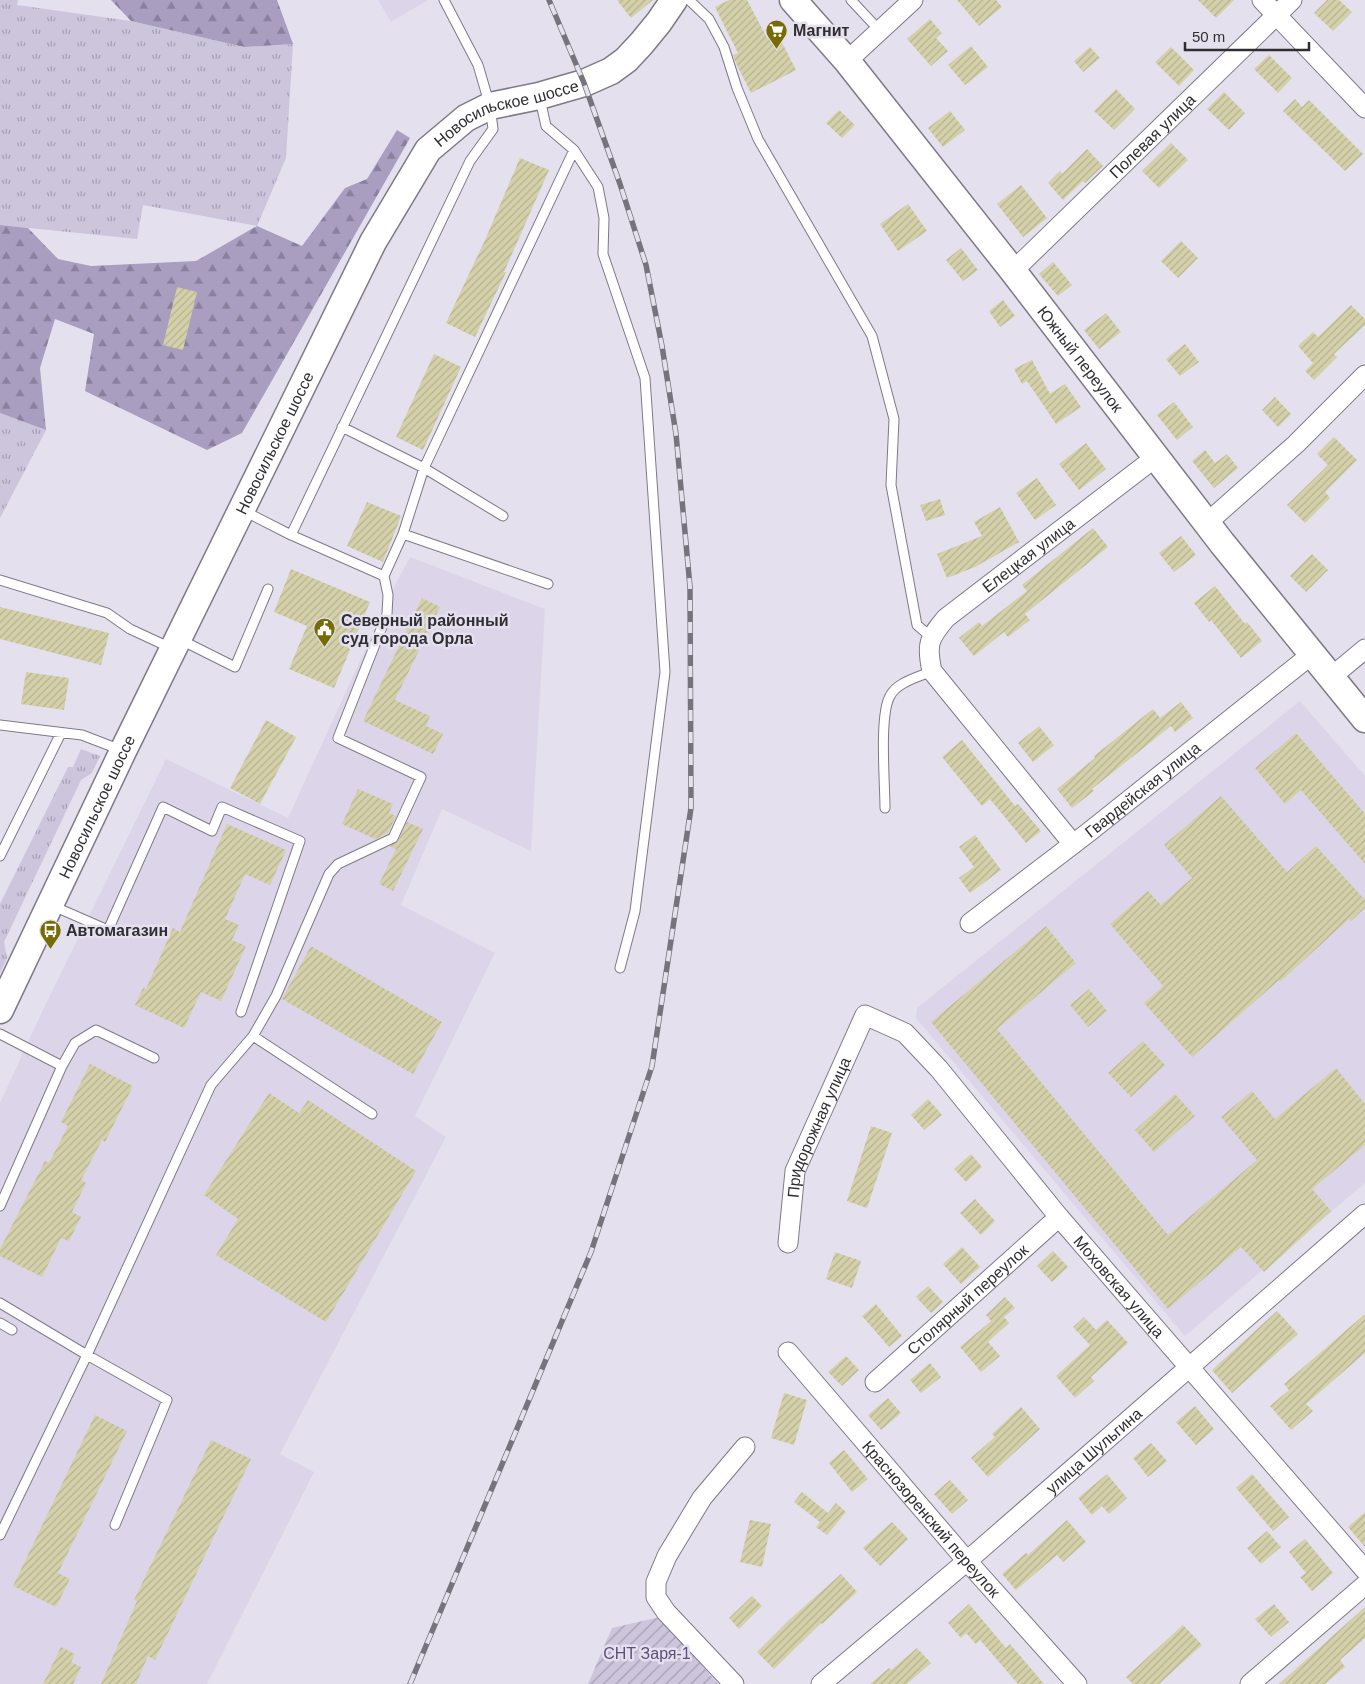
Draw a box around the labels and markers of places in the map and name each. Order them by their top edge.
supermarket icon: Магнит [765,18,789,49]
place label: Магнит [793,22,850,39]
place label: Северный районный суд города Орла [341,612,508,647]
public building icon: Северный районный суд города Орла [313,617,337,648]
bus stop icon: Автомагазин [38,918,62,949]
place label: Автомагазин [66,922,168,939]

